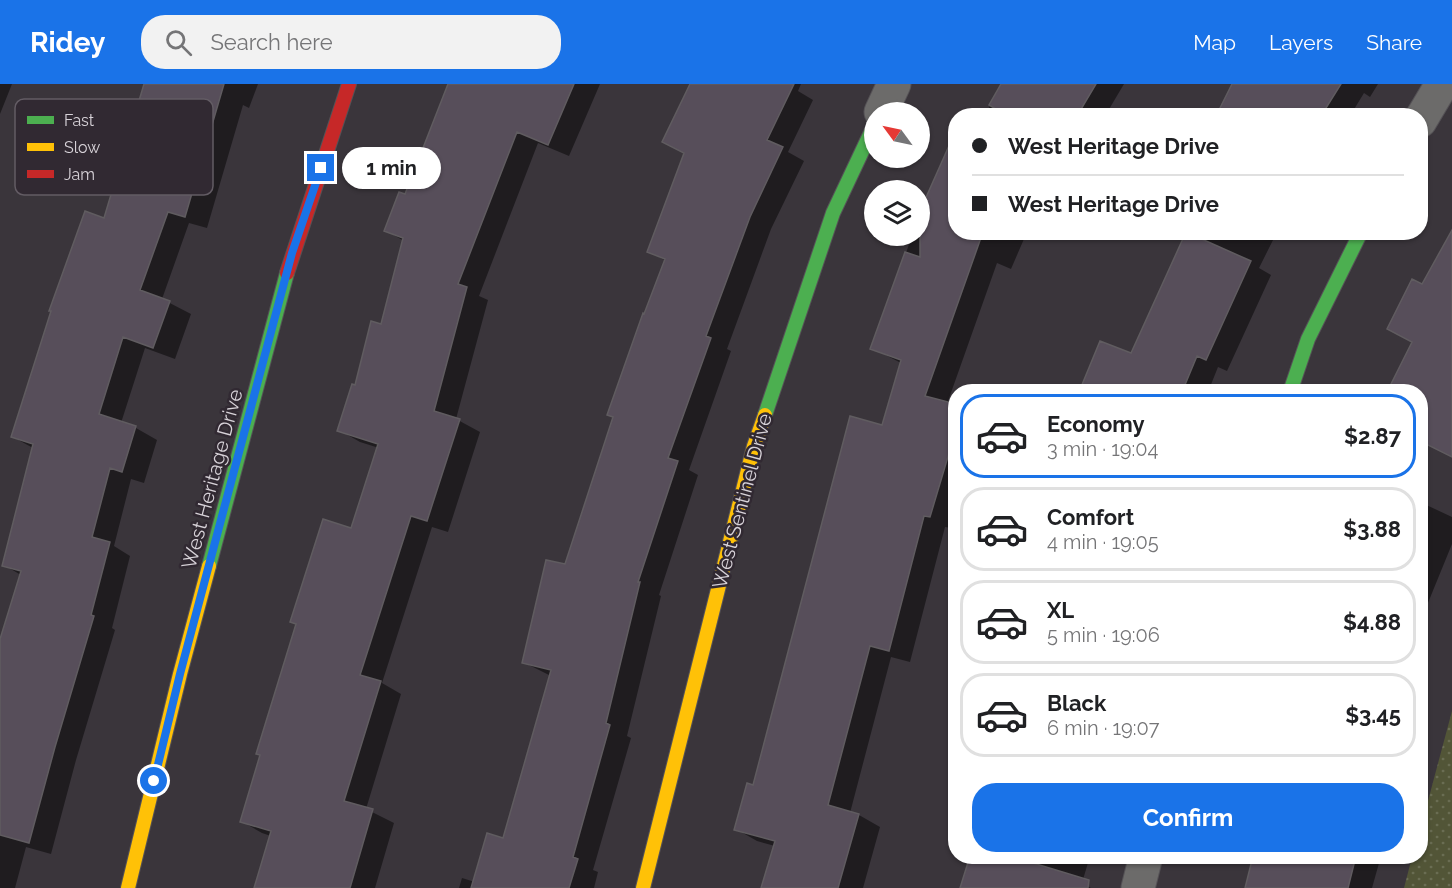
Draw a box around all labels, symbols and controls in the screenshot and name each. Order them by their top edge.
search box [141,15,561,69]
text: Ridey [30,26,105,59]
icon: search [162,26,195,59]
text: Search here [210,29,333,55]
text: Map [1193,30,1236,55]
text: Layers [1269,30,1333,55]
text: Share [1366,30,1422,55]
legend [15,99,213,195]
north arrow [864,102,930,168]
map controls [864,102,930,246]
text: Fast [64,111,95,130]
text: West Heritage Drive [1008,133,1219,159]
text: Slow [64,138,100,157]
callout: 1 min [342,147,441,189]
route end [307,154,334,181]
text: 1 min [366,156,417,180]
text: Jam [64,165,95,184]
button: layers [864,180,930,246]
text: West Heritage Drive [1008,191,1219,217]
street label: West Heritage Drive [176,386,248,571]
icon: car [975,409,1029,463]
street label: West Sentinel Drive [707,411,777,591]
text: Economy [1047,411,1145,437]
text: $2.87 [1344,423,1401,449]
text: 3 min · 19:04 [1047,437,1158,461]
icon: car [975,502,1029,556]
text: Comfort [1047,504,1134,530]
text: $3.88 [1343,516,1401,542]
text: 4 min · 19:05 [1047,530,1159,554]
icon: car [975,595,1029,649]
text: XL [1047,597,1074,623]
text: $4.88 [1343,609,1401,635]
text: 5 min · 19:06 [1047,623,1160,647]
icon: car [975,688,1029,742]
text: Black [1047,690,1106,716]
text: $3.45 [1345,702,1401,728]
text: 6 min · 19:07 [1047,716,1159,740]
route start [140,767,167,794]
button: Confirm [972,783,1404,852]

